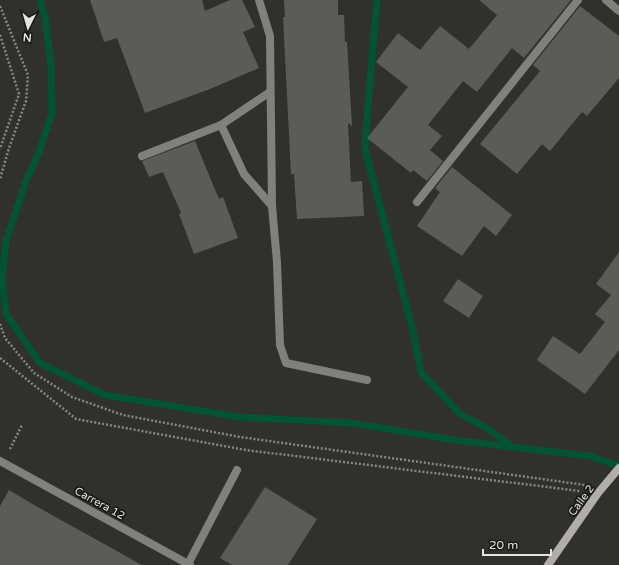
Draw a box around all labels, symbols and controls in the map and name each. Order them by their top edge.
north arrow [8,8,48,48]
text: N [22,31,32,44]
street label: Calle 2 [566,482,597,518]
street label: Carrera 12 [72,484,127,523]
scale bar [483,531,551,557]
text: 20 m [489,538,518,552]

